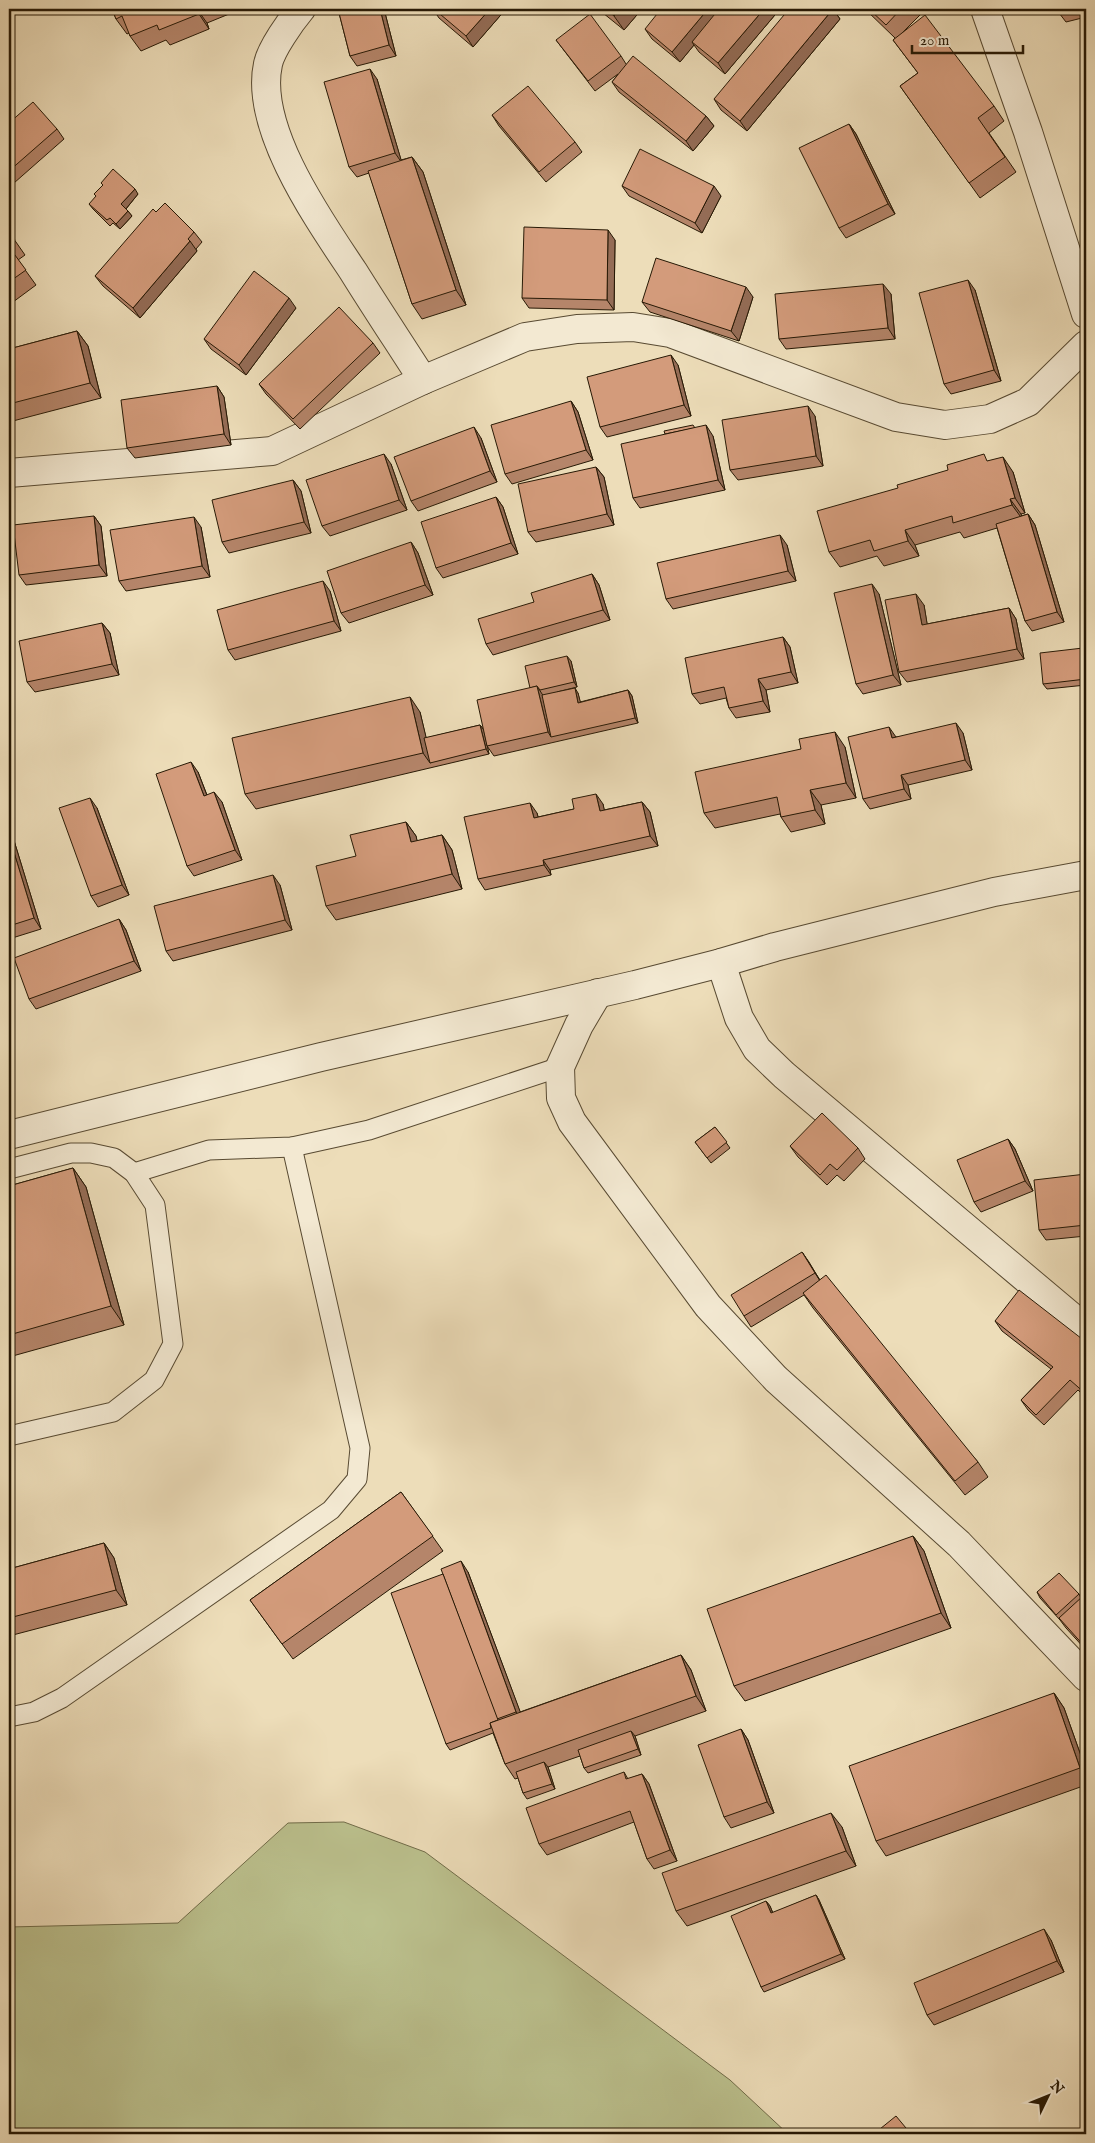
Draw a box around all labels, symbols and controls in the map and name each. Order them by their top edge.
scale bar [912,22,1024,54]
text: 20 m [920,31,950,50]
north arrow [1022,2070,1072,2120]
text: N [1045,2077,1067,2098]

